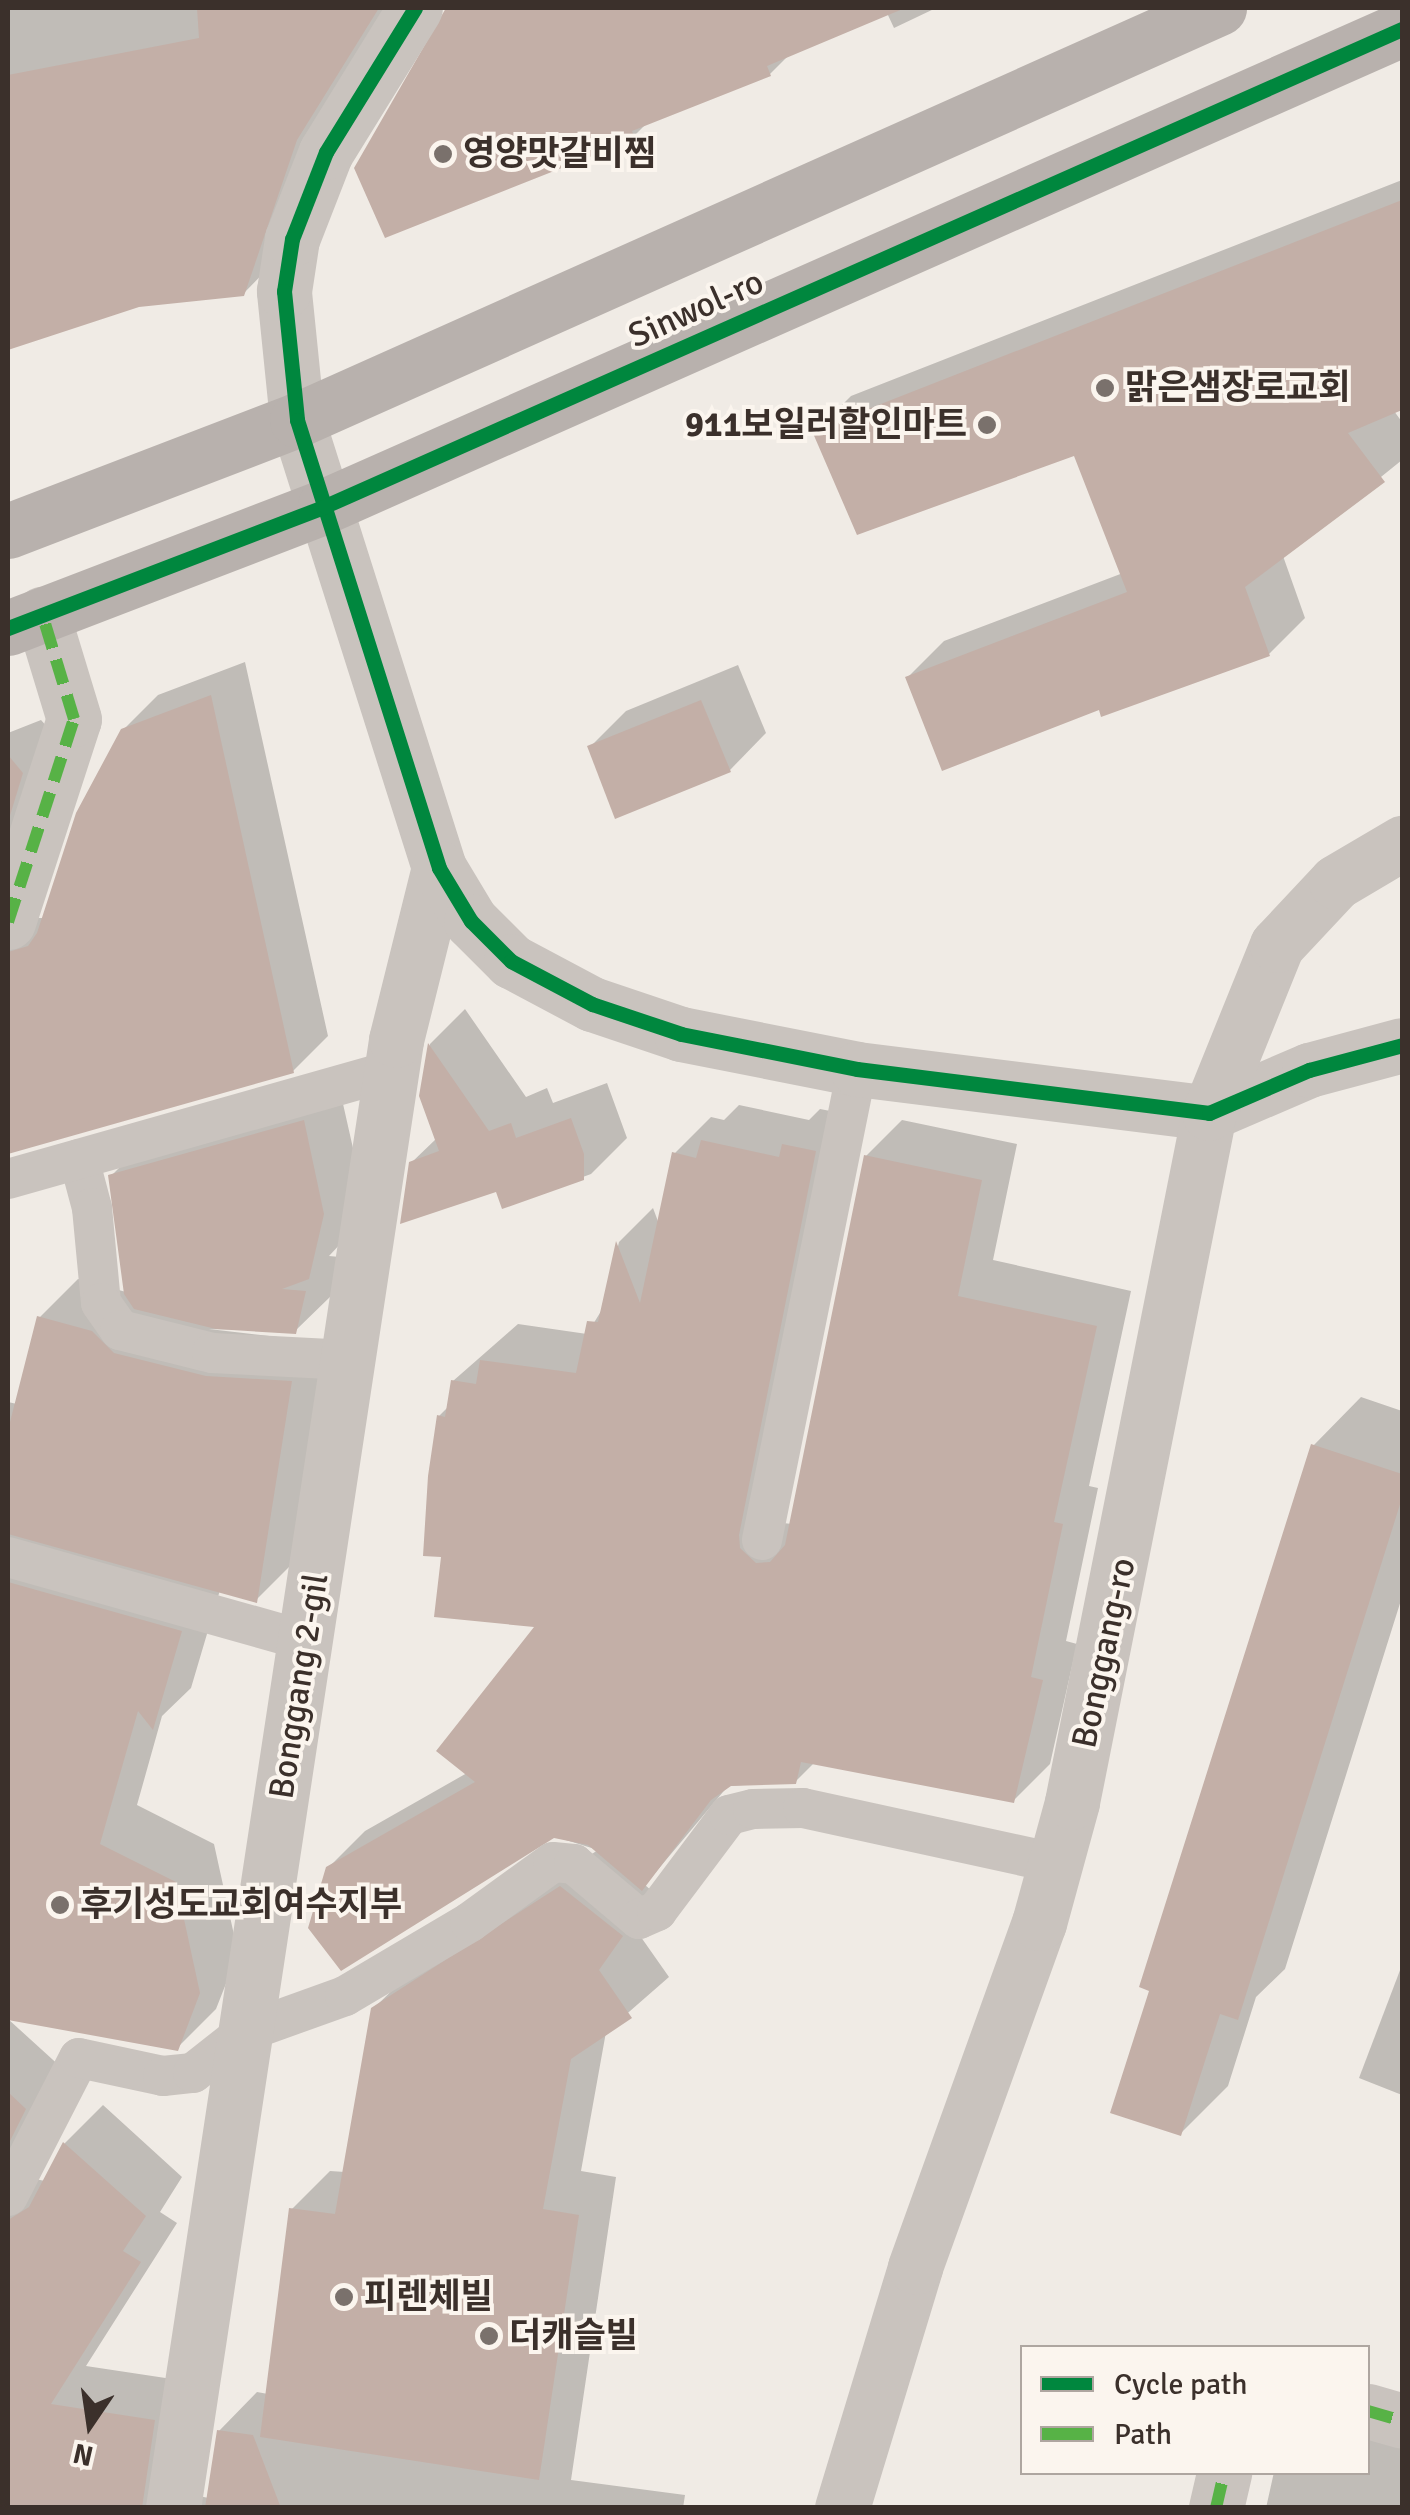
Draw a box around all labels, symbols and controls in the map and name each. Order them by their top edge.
place label: 영양맛갈비찜 [463,133,656,175]
marker: 영양맛갈비찜 [432,143,454,165]
street label: Sinwol-ro [622,261,770,357]
place label: 맑은샘장로교회 [1125,367,1350,409]
marker: 맑은샘장로교회 [1094,377,1116,399]
place label: 911보일러할인마트 [685,404,967,446]
marker: 911보일러할인마트 [976,414,998,436]
street label: Bonggang-ro [1063,1554,1145,1752]
street label: Bonggang 2-gil [260,1570,338,1802]
place label: 후기성도교회여수지부 [80,1884,402,1926]
marker: 후기성도교회여수지부 [49,1894,71,1916]
place label: 피렌체빌 [364,2276,493,2318]
marker: 피렌체빌 [333,2286,355,2308]
place label: 더캐슬빌 [509,2315,638,2357]
marker: 더캐슬빌 [478,2325,500,2347]
legend [1020,2345,1370,2475]
text: Cycle path [1114,2366,1248,2403]
north arrow [40,2375,140,2475]
text: Path [1114,2416,1172,2453]
text: N [70,2435,97,2473]

